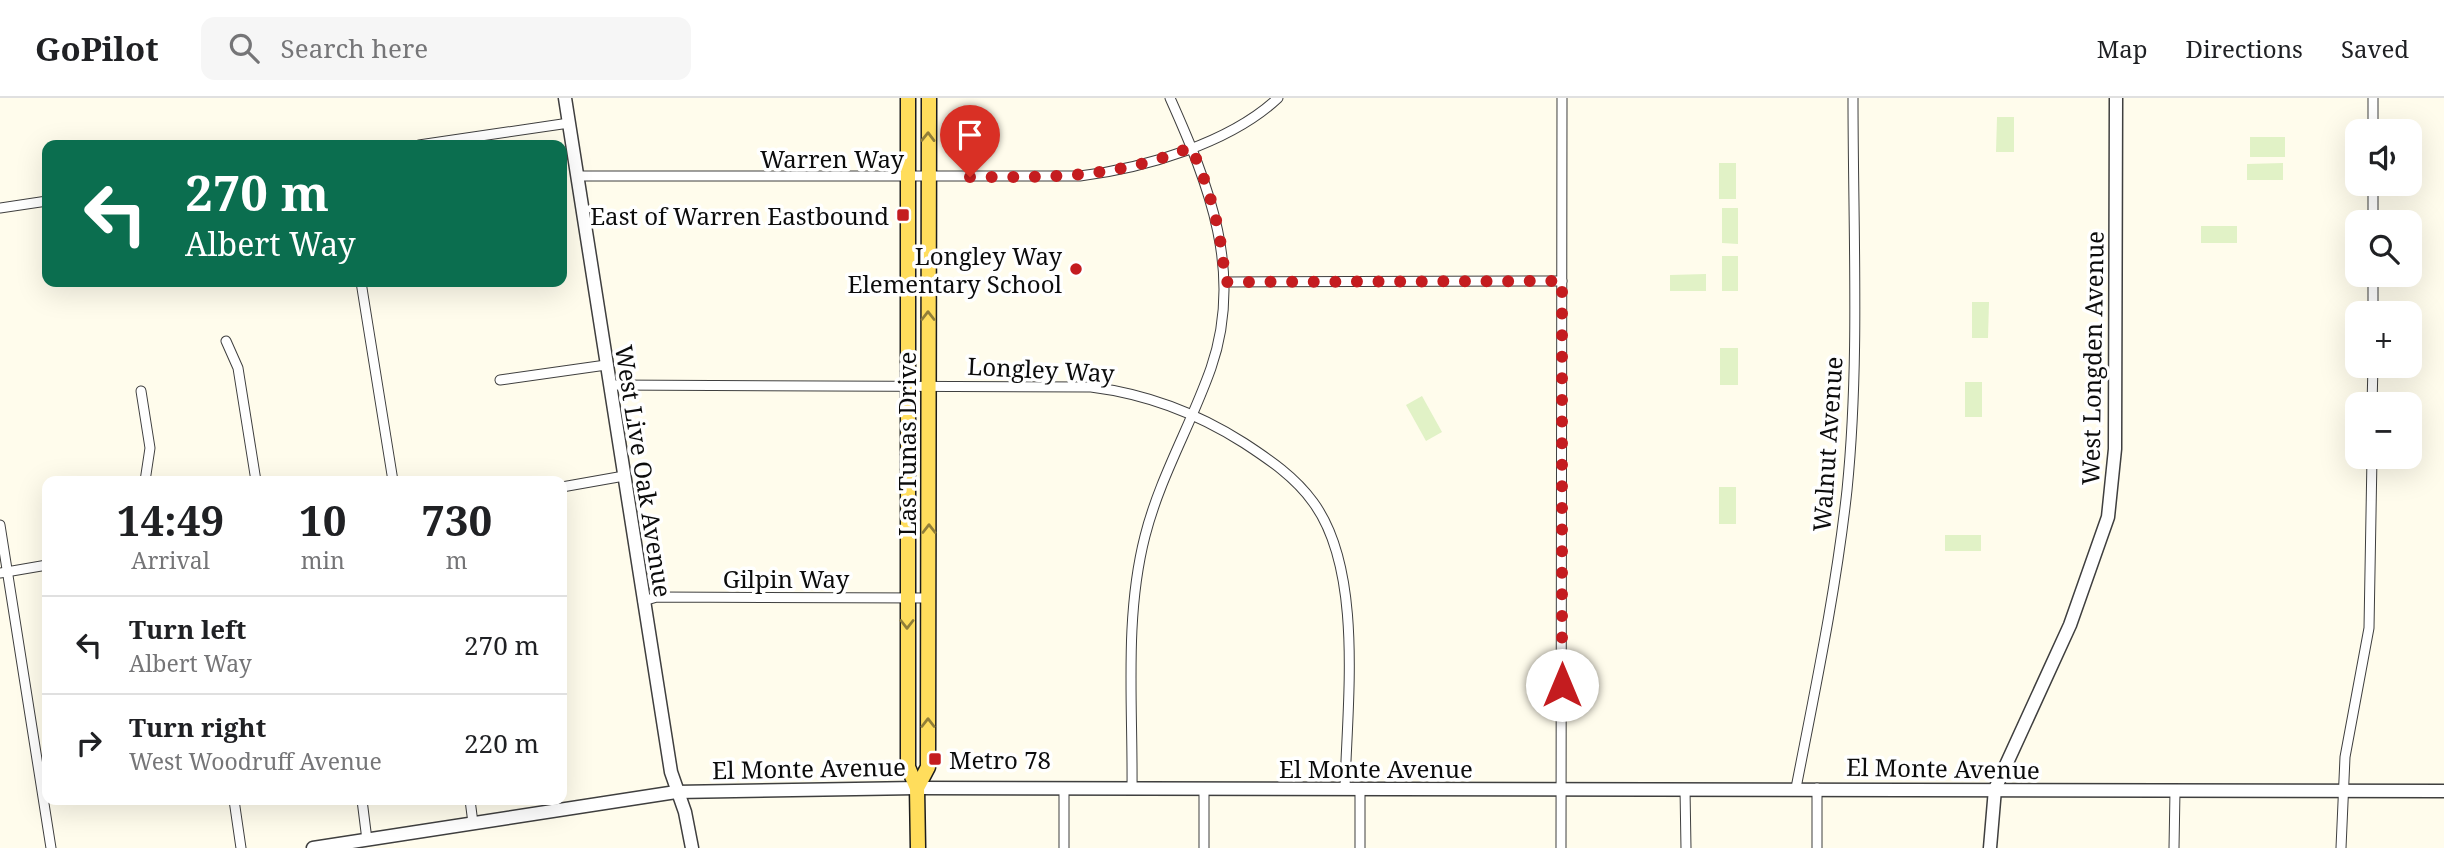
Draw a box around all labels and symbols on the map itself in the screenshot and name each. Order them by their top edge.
pin [940,105,1000,177]
one-way arrow [920,132,936,142]
street label: Warren Way [760,142,905,175]
place label: East of Warren Eastbound [590,199,889,232]
marker: East of Warren Eastbound [895,207,911,223]
street label: West Longden Avenue [2073,231,2111,485]
place label: Longley Way Elementary School [847,239,1063,300]
marker: Longley Way Elementary School [1068,261,1084,277]
one-way arrow [920,310,936,320]
street label: West Live Oak Avenue [608,342,680,600]
street label: Longley Way [967,349,1116,389]
street label: Las Tunas Drive [890,352,923,536]
street label: Walnut Avenue [1804,355,1850,533]
one-way arrow [921,524,937,534]
street label: Gilpin Way [723,562,850,595]
one-way arrow [899,619,915,629]
position arrow [1525,648,1599,722]
one-way arrow [920,717,936,727]
place label: Metro 78 [949,743,1051,776]
street label: El Monte Avenue [712,750,906,786]
street label: El Monte Avenue [1846,750,2040,786]
marker: Metro 78 [927,751,943,767]
street label: El Monte Avenue [1279,752,1473,785]

